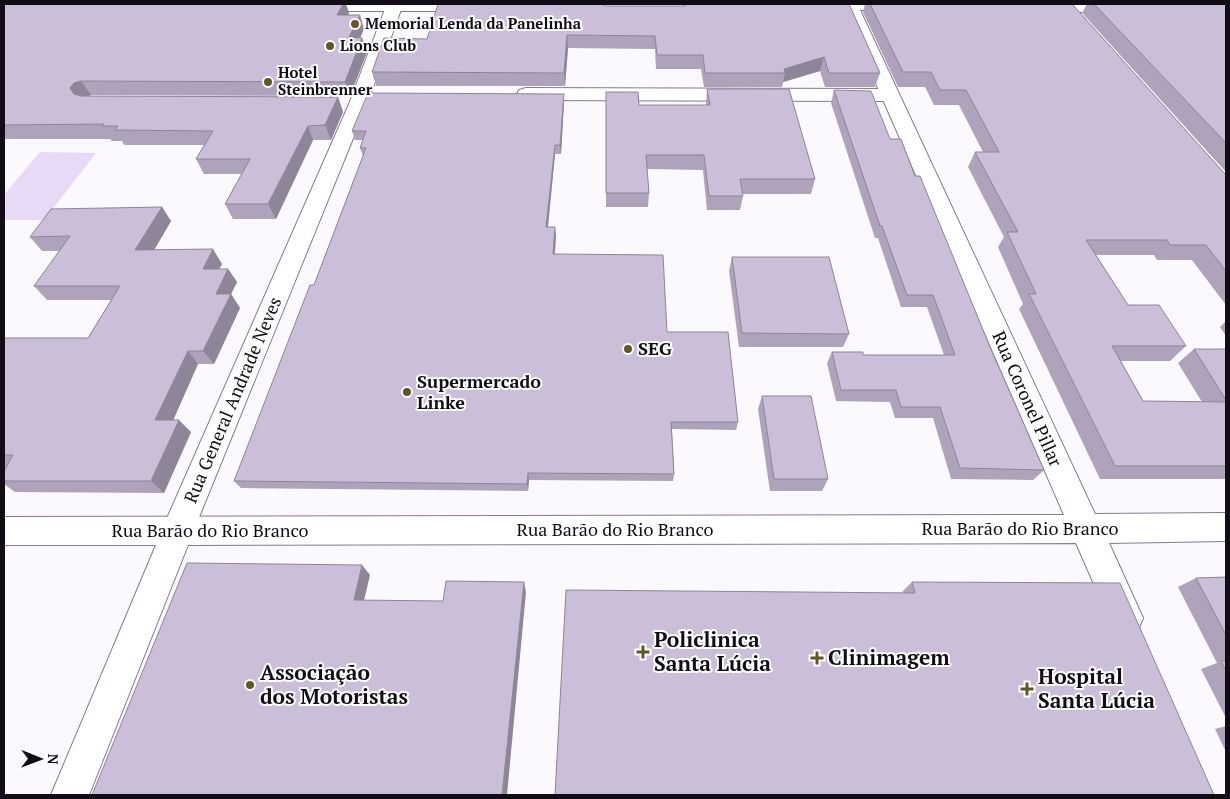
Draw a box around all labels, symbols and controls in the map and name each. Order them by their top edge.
place label: Memorial Lenda da Panelinha [365,13,582,33]
marker: Memorial Lenda da Panelinha [349,18,361,30]
place label: Lions Club [340,35,416,55]
marker: Lions Club [324,40,336,52]
place label: Hotel Steinbrenner [278,62,373,99]
marker: Hotel Steinbrenner [262,76,274,88]
street label: Rua General Andrade Neves [178,293,286,506]
street label: Rua Coronel Pillar [987,327,1069,470]
place label: SEG [638,336,672,360]
marker: SEG [622,343,634,355]
place label: Supermercado Linke [417,369,541,414]
marker: Supermercado Linke [401,386,413,398]
street label: Rua Barão do Rio Branco [921,516,1119,540]
street label: Rua Barão do Rio Branco [516,517,714,541]
street label: Rua Barão do Rio Branco [111,518,309,542]
place label: Policlinica Santa Lúcia [654,625,771,677]
place label: Clinimagem [828,643,950,671]
marker: Policlinica Santa Lúcia [636,645,650,659]
marker: Clinimagem [810,651,824,665]
place label: Associação dos Motoristas [260,658,408,710]
place label: Hospital Santa Lúcia [1038,662,1155,714]
marker: Associação dos Motoristas [244,679,256,691]
marker: Hospital Santa Lúcia [1020,682,1034,696]
north arrow [15,734,65,784]
text: N [44,754,63,765]

